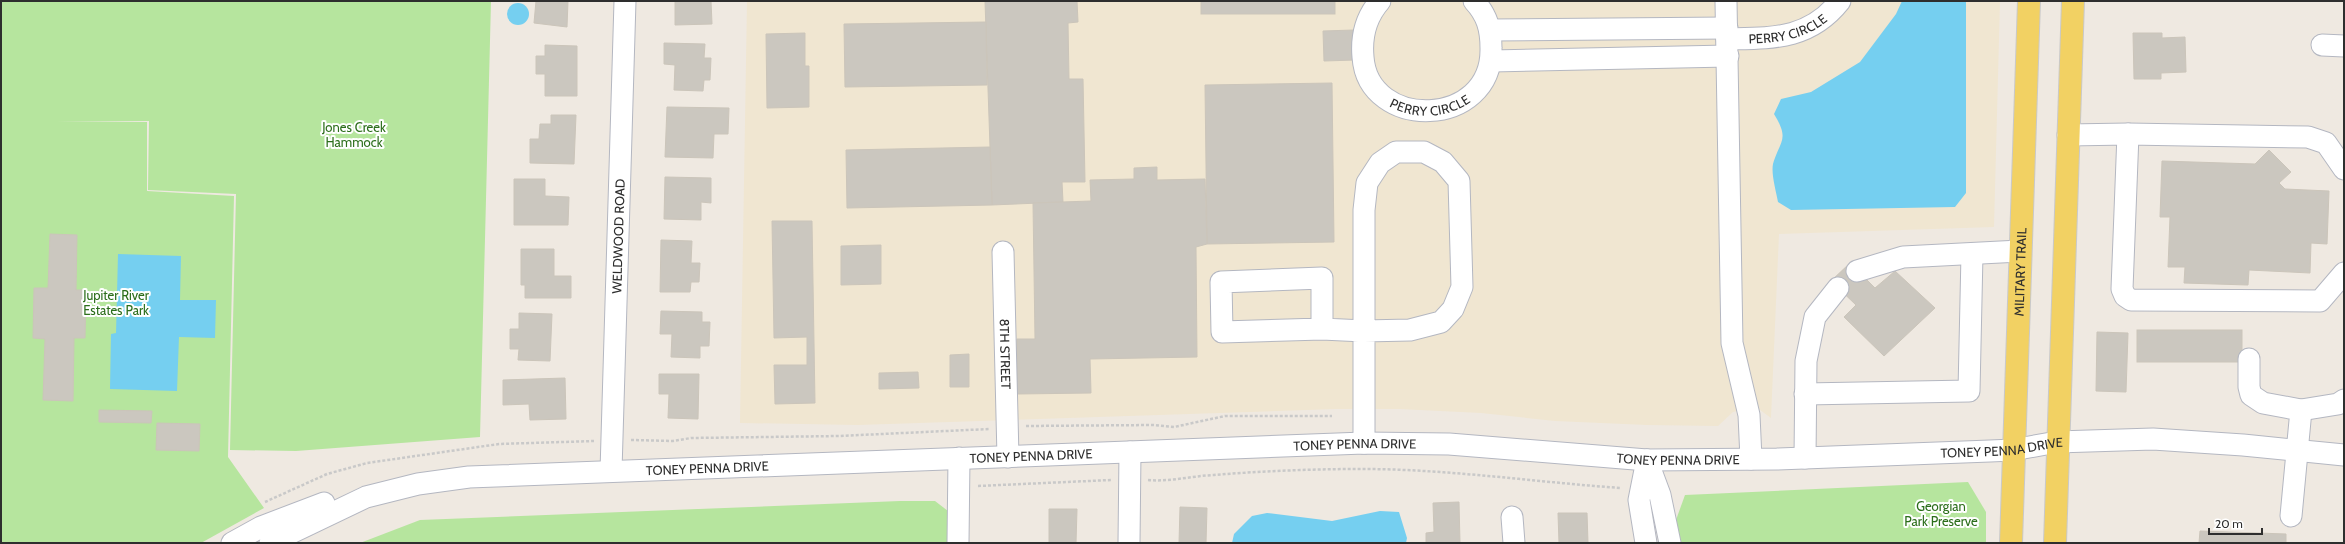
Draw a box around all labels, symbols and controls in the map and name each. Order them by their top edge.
street label: PERRY CIRCLE [1748,10,1830,47]
street label: PERRY CIRCLE [1387,91,1473,119]
park label: Jones Creek Hammock [321,119,386,150]
street label: WELDWOOD ROAD [608,178,628,294]
street label: MILITARY TRAIL [2011,227,2029,317]
park label: Jupiter River Estates Park [82,287,150,318]
street label: 8TH STREET [997,319,1014,389]
street label: TONEY PENNA DRIVE [1940,434,2063,461]
street label: TONEY PENNA DRIVE [1293,435,1416,454]
street label: TONEY PENNA DRIVE [969,445,1093,466]
street label: TONEY PENNA DRIVE [1616,450,1740,468]
street label: TONEY PENNA DRIVE [646,458,769,478]
park label: Georgian Park Preserve [1904,498,1978,529]
scale bar [2209,510,2262,536]
text: 20 m [2215,516,2243,531]

